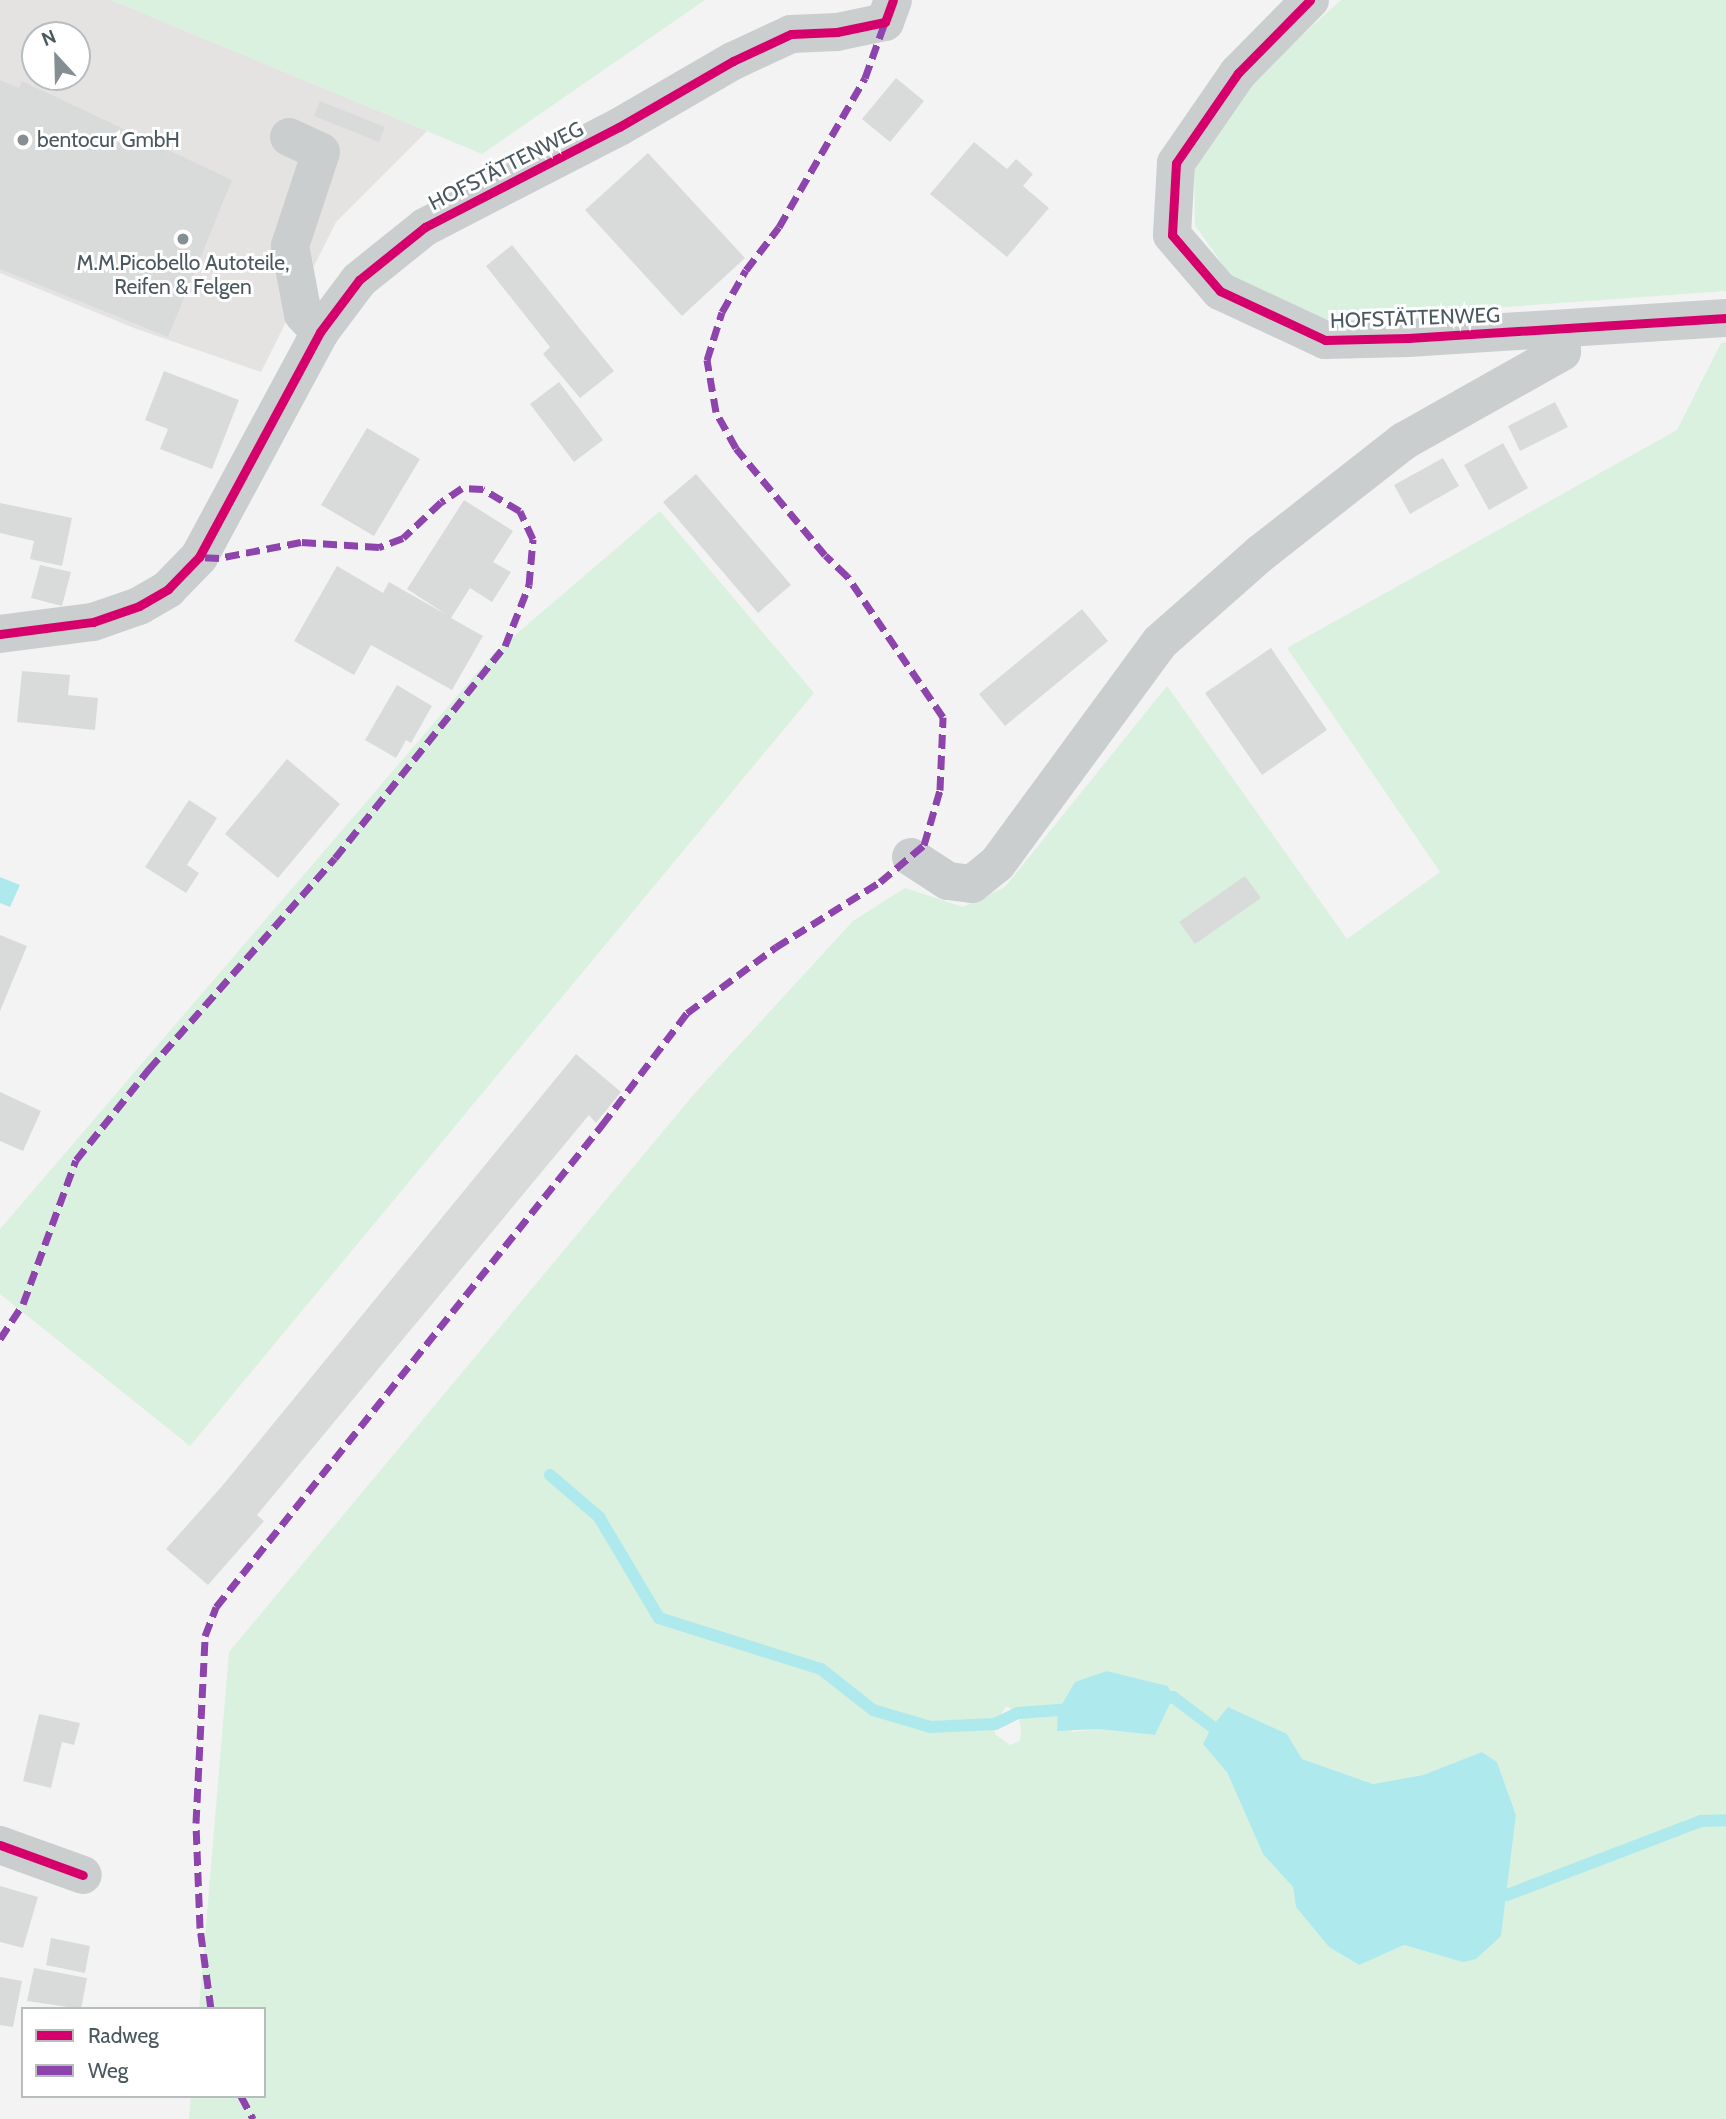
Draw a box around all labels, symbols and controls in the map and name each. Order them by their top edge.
north arrow [21,21,91,91]
text: N [38,25,59,51]
street label: HOFSTÄTTENWEG [424,116,588,216]
place label: bentocur GmbH [37,127,180,153]
marker: bentocur GmbH [15,132,31,148]
marker: M.M.Picobello Autoteile, Reifen & Felgen [175,231,191,247]
place label: M.M.Picobello Autoteile, Reifen & Felgen [76,250,290,300]
street label: HOFSTÄTTENWEG [1329,302,1501,334]
legend [21,2007,266,2098]
text: Radweg [88,2023,159,2048]
text: Weg [88,2058,128,2083]

